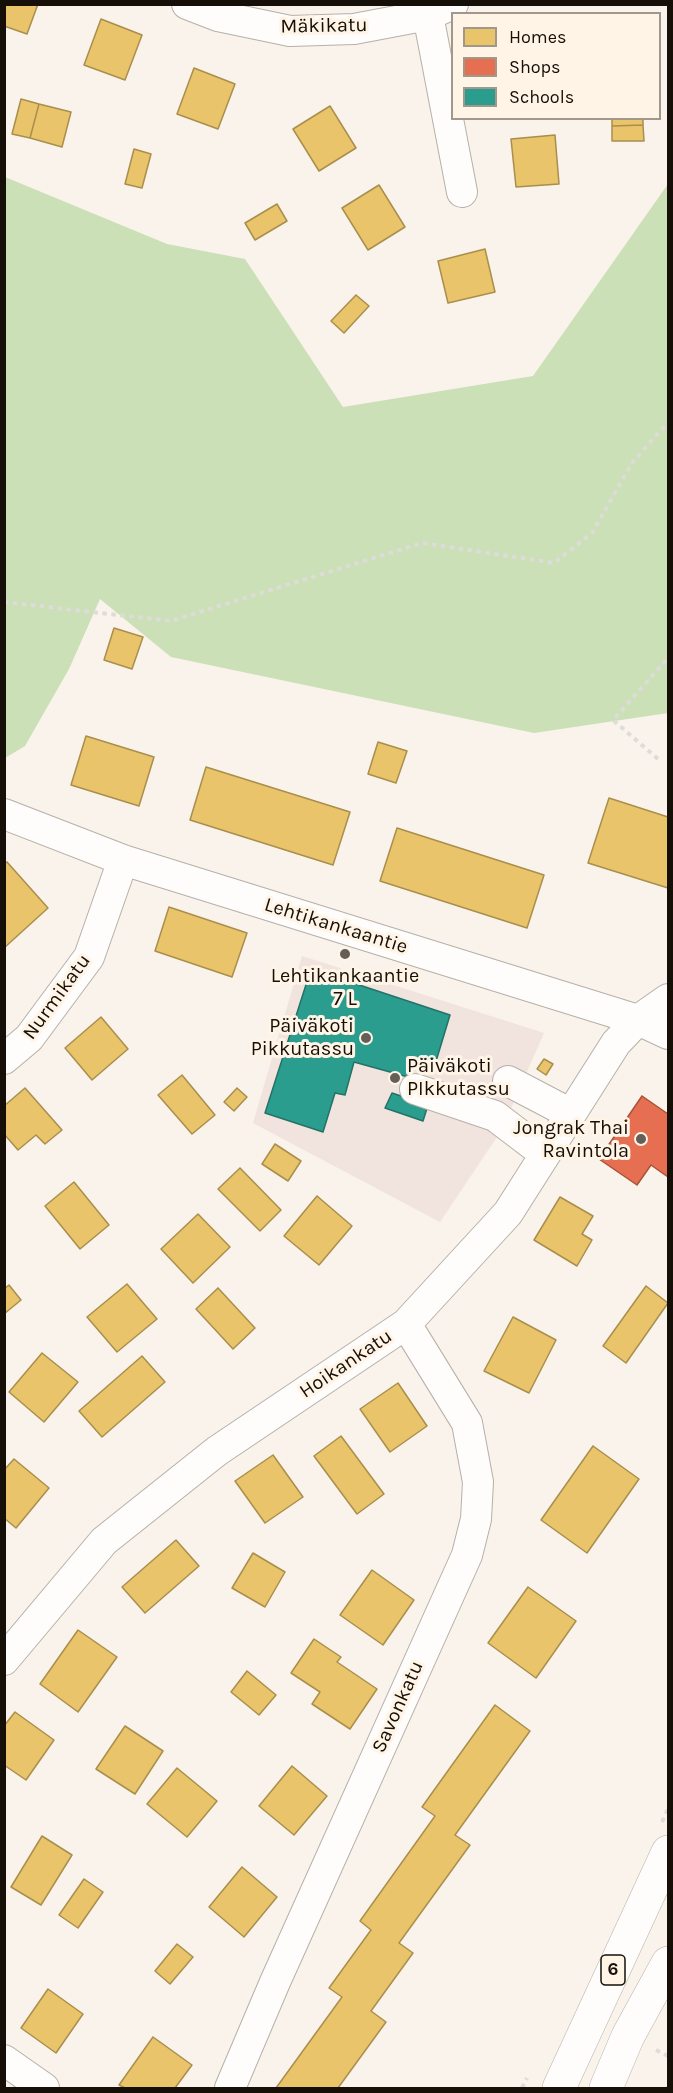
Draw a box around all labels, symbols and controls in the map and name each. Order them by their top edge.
legend [451,12,661,120]
street label: Mäkikatu [280,13,368,39]
text: Homes [509,26,566,48]
text: Shops [509,56,561,78]
text: Schools [509,86,574,108]
street label: Lehtikankaantie [261,893,411,959]
marker: Lehtikankaantie 7 L [338,947,352,961]
street label: Nurmikatu [18,950,96,1044]
place label: Lehtikankaantie 7 L [271,964,419,1011]
place label: Päiväkoti Pikkutassu [251,1014,354,1061]
marker: Päiväkoti Pikkutassu [359,1031,373,1045]
place label: Päiväkoti PIkkutassu [407,1054,510,1101]
marker: Päiväkoti PIkkutassu [388,1071,402,1085]
place label: Jongrak Thai Ravintola [513,1116,629,1163]
marker: Jongrak Thai Ravintola [634,1132,648,1146]
street label: Hoikankatu [295,1324,397,1404]
street label: Savonkatu [367,1657,429,1757]
road number: 6 [601,1955,625,1985]

